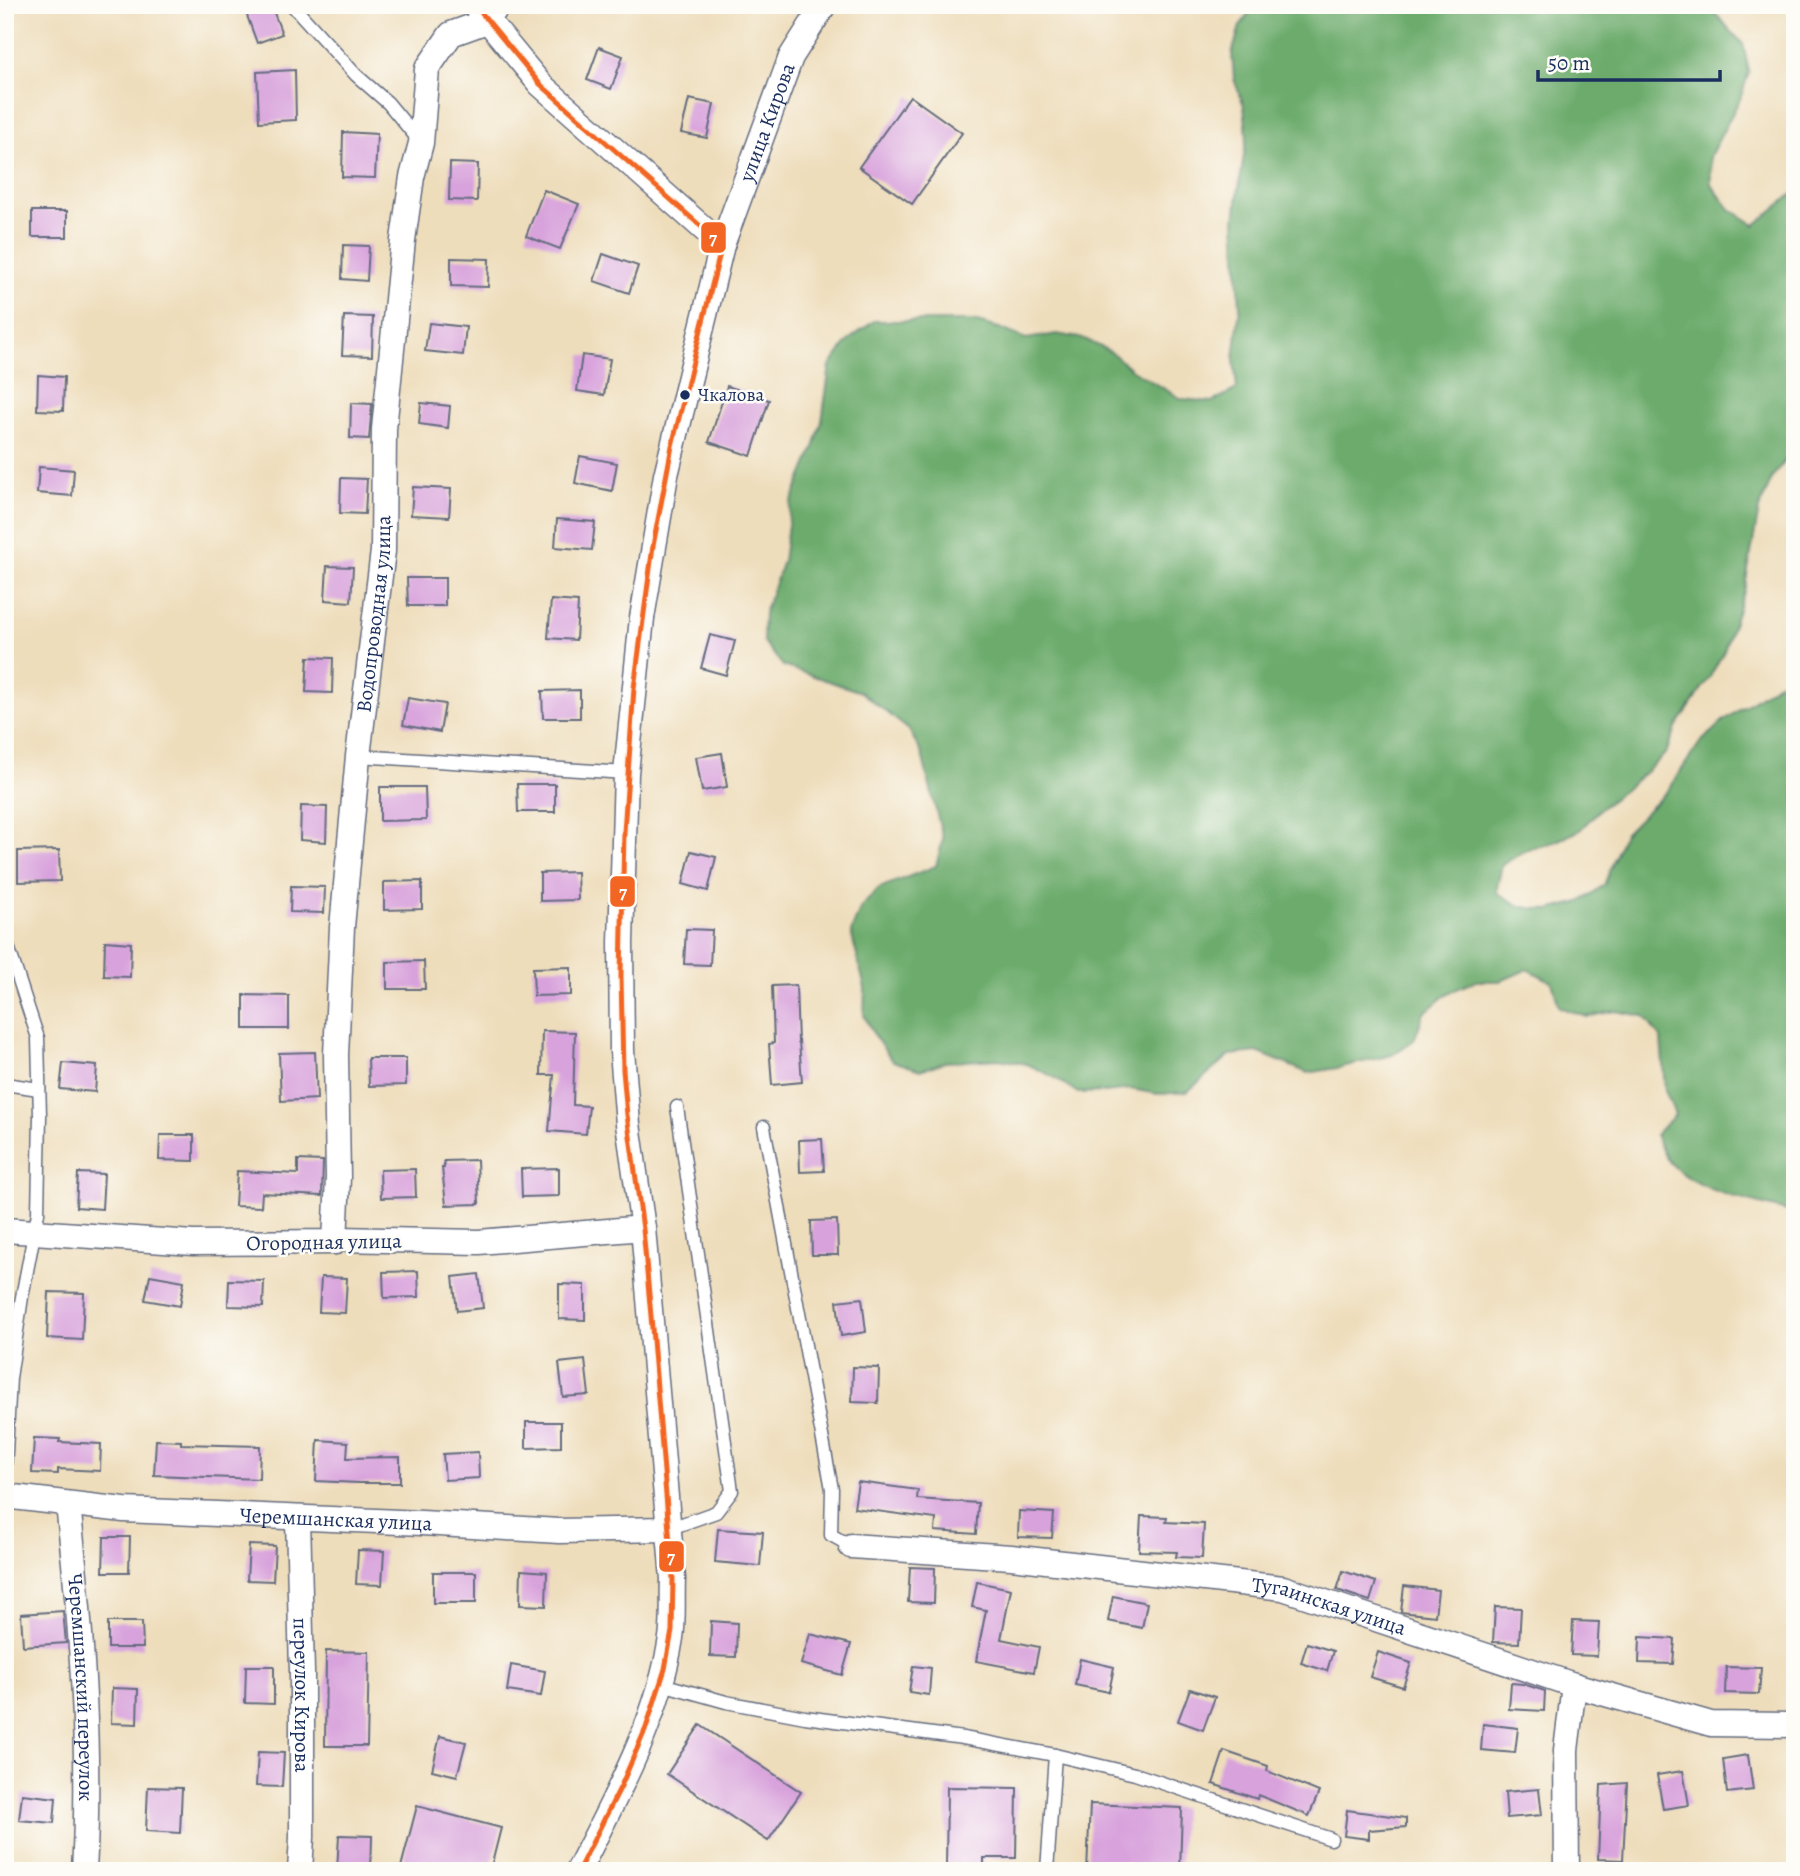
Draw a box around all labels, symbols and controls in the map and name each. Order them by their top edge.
scale bar [1538,38,1720,82]
text: 50 m [1548,49,1590,77]
street label: улица Кирова [732,59,802,187]
line badge: 7 [700,221,727,254]
text: 7 [709,225,718,251]
place label: Чкалова [698,382,764,408]
marker: Чкалова [678,388,692,402]
street label: Водопроводная улица [349,515,397,714]
line badge: 7 [609,875,636,908]
text: 7 [619,879,628,905]
street label: Огородная улица [246,1227,402,1257]
street label: Черемшанская улица [239,1501,433,1538]
line badge: 7 [658,1540,685,1573]
text: 7 [667,1544,676,1570]
street label: Тугаинская улица [1250,1571,1410,1642]
street label: Черемшанский переулок [61,1572,100,1801]
street label: переулок Кирова [287,1617,316,1773]

